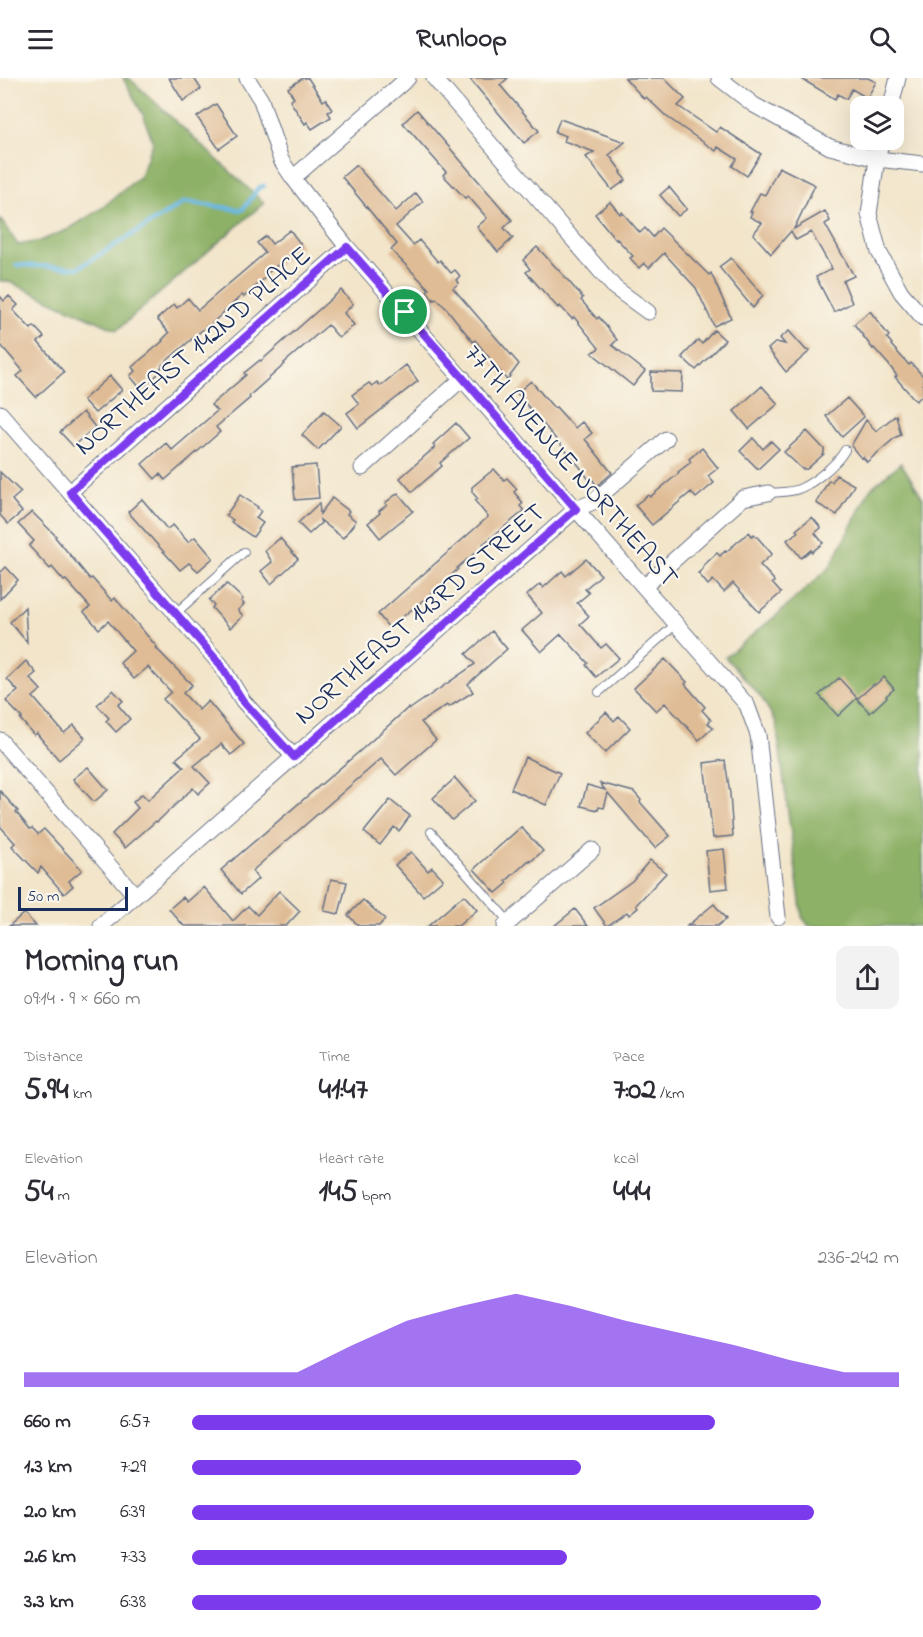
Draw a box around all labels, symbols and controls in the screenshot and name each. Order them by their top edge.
text: Runloop [416,20,507,59]
icon: menu [24,23,57,56]
icon: search [866,23,899,56]
map controls [850,96,904,150]
button: layers [850,96,904,150]
street label: NORTHEAST 142ND PLACE [67,238,321,466]
pin [379,286,430,337]
icon: arrive [388,295,421,328]
street label: 77TH AVENUE NORTHEAST [454,337,687,597]
street label: NORTHEAST 143RD STREET [287,495,555,735]
scale bar [18,884,128,911]
text: 50 m [27,885,59,909]
text: Morning run [24,938,178,986]
button: share [836,946,899,1009]
text: 09:14 · 9 × 660 m [24,985,141,1014]
text: Distance [24,1045,83,1069]
text: Time [319,1045,350,1069]
text: Pace [613,1045,645,1069]
text: 5.94 [24,1069,69,1113]
text: 41:47 [319,1069,368,1113]
text: 7:02 [613,1069,656,1113]
text: km [69,1082,92,1106]
text: /km [656,1082,685,1106]
text: Elevation [24,1147,83,1171]
text: Heart rate [319,1147,384,1171]
text: kcal [613,1147,639,1171]
text: 54 [24,1171,54,1215]
text: 145 [319,1171,358,1215]
text: 444 [613,1171,650,1215]
text: m [54,1184,70,1208]
text: bpm [358,1184,391,1208]
text: Elevation [24,1244,98,1273]
text: 236–242 m [818,1244,899,1273]
text: 660 m [24,1408,71,1437]
text: 6:57 [120,1408,150,1437]
text: 1.3 km [24,1453,72,1482]
text: 7:29 [120,1453,146,1482]
text: 2.0 km [24,1498,76,1527]
text: 6:39 [120,1498,145,1527]
text: 2.6 km [24,1543,76,1572]
text: 7:33 [120,1543,146,1572]
text: 3.3 km [24,1588,74,1617]
text: 6:38 [120,1588,146,1617]

